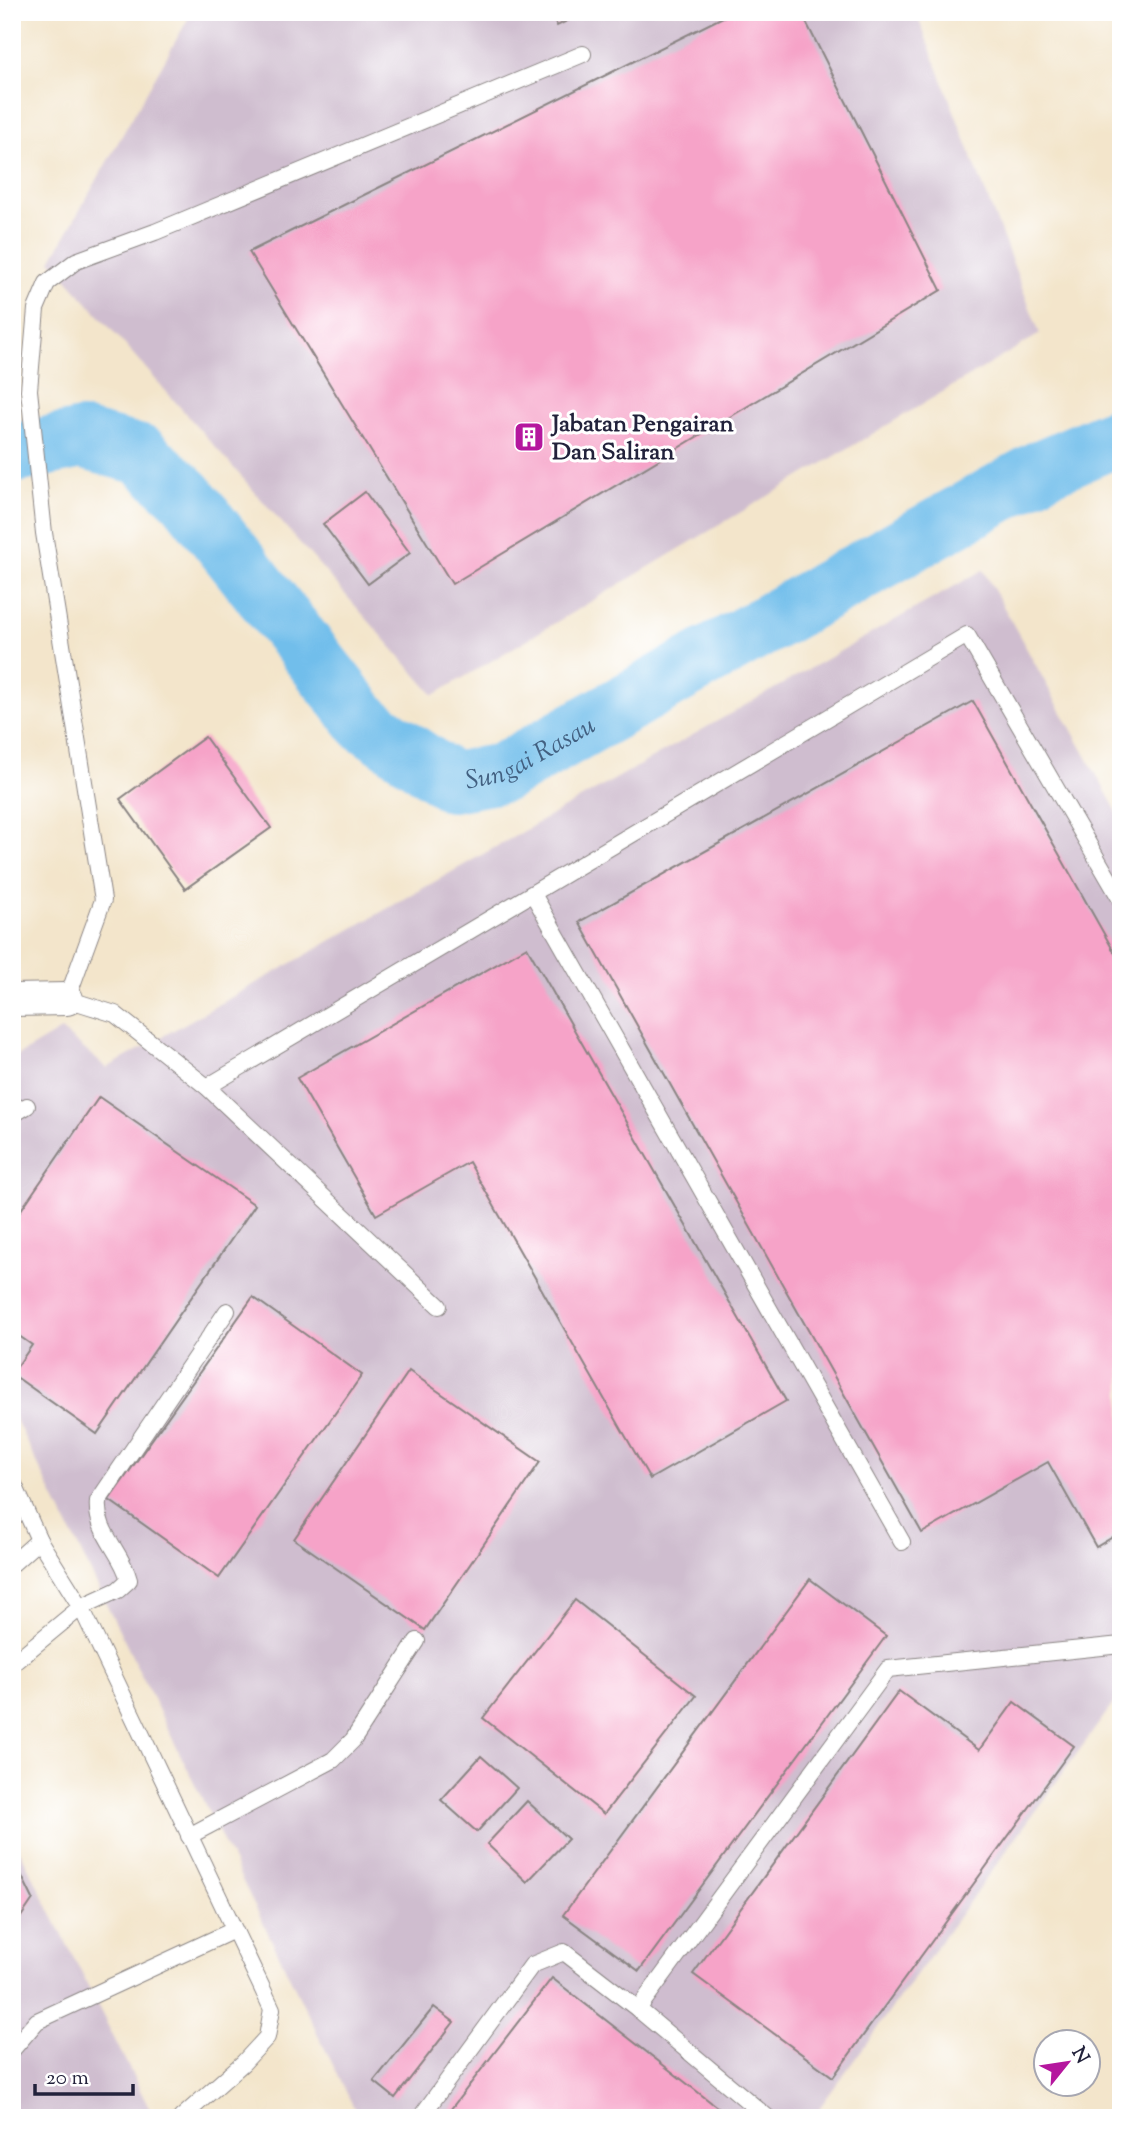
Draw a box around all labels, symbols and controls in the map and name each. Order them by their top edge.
place label: Jabatan Pengairan Dan Saliran [550,408,734,470]
building icon: Jabatan Pengairan Dan Saliran [512,420,546,454]
water label: Sungai Rasau [463,708,603,800]
north arrow [1032,2028,1102,2098]
text: N [1064,2042,1095,2069]
scale bar [35,2053,133,2097]
text: 20 m [46,2064,89,2094]

